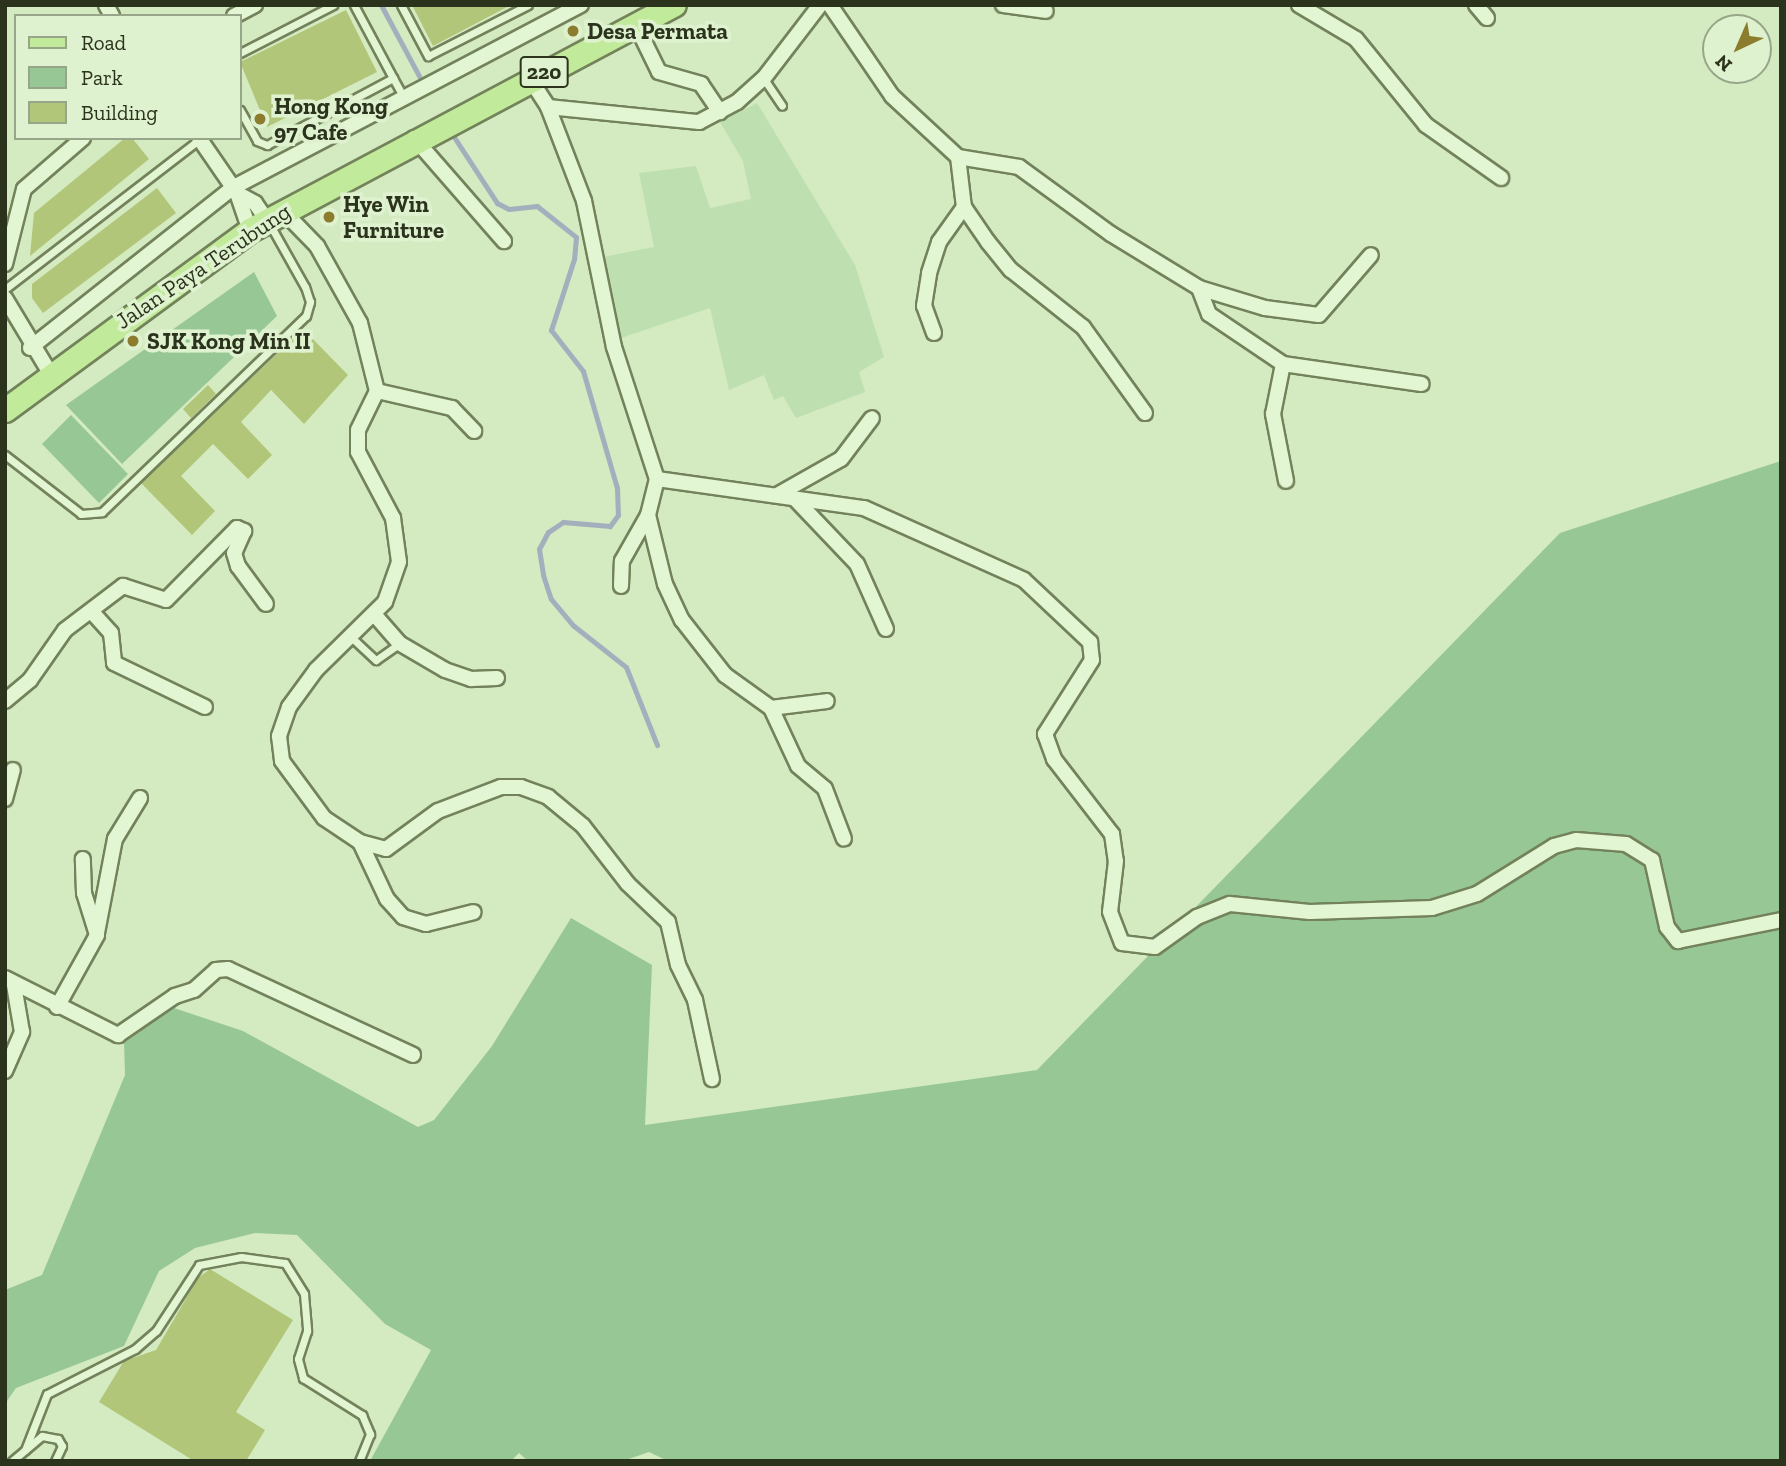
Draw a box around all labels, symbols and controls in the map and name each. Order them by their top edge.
legend [14,14,242,140]
north arrow [1702,14,1772,84]
place label: Desa Permata [587,17,728,45]
marker: Desa Permata [565,23,581,39]
text: Road [81,30,126,55]
text: N [1710,50,1737,76]
road number: 220 [520,55,568,90]
text: Park [81,65,123,90]
place label: Hong Kong 97 Cafe [274,92,388,146]
text: Building [81,100,158,125]
marker: Hong Kong 97 Cafe [252,111,268,127]
place label: Hye Win Furniture [343,190,444,244]
street label: Jalan Paya Terubung [110,197,296,335]
marker: Hye Win Furniture [321,209,337,225]
place label: SJK Kong Min II [147,327,311,355]
marker: SJK Kong Min II [125,333,141,349]

